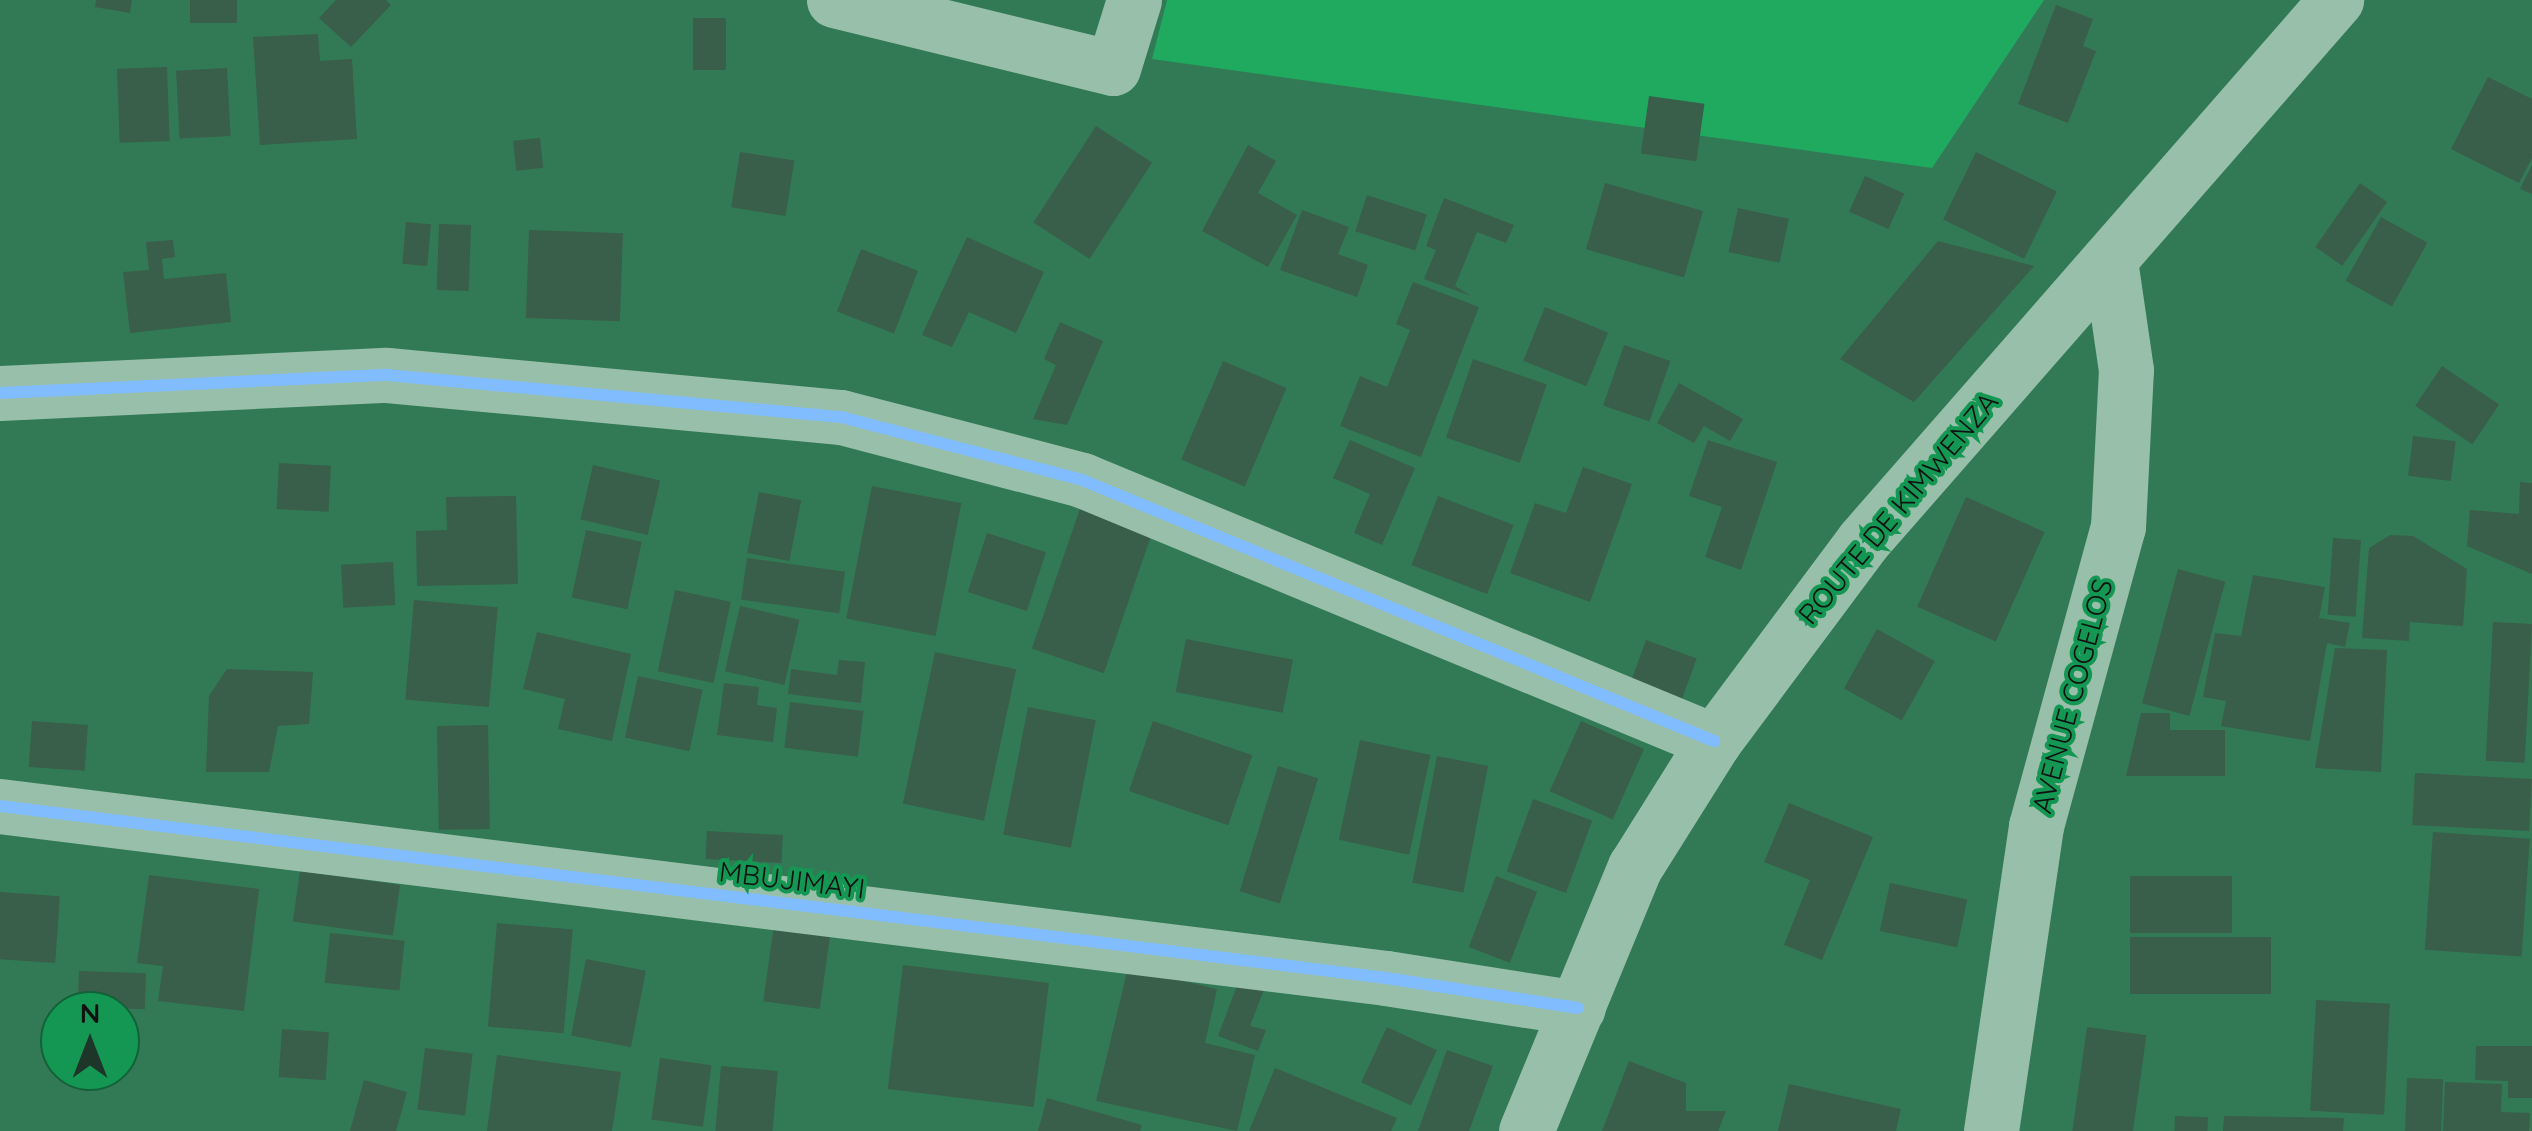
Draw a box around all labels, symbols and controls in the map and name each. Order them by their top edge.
street label: ROUTE DE KIMWENZA [1791,385,2005,631]
street label: AVENUE COGELOS [2025,575,2119,817]
street label: MBUJIMAYI [717,854,867,906]
north arrow [40,991,140,1091]
text: N [80,995,100,1030]

